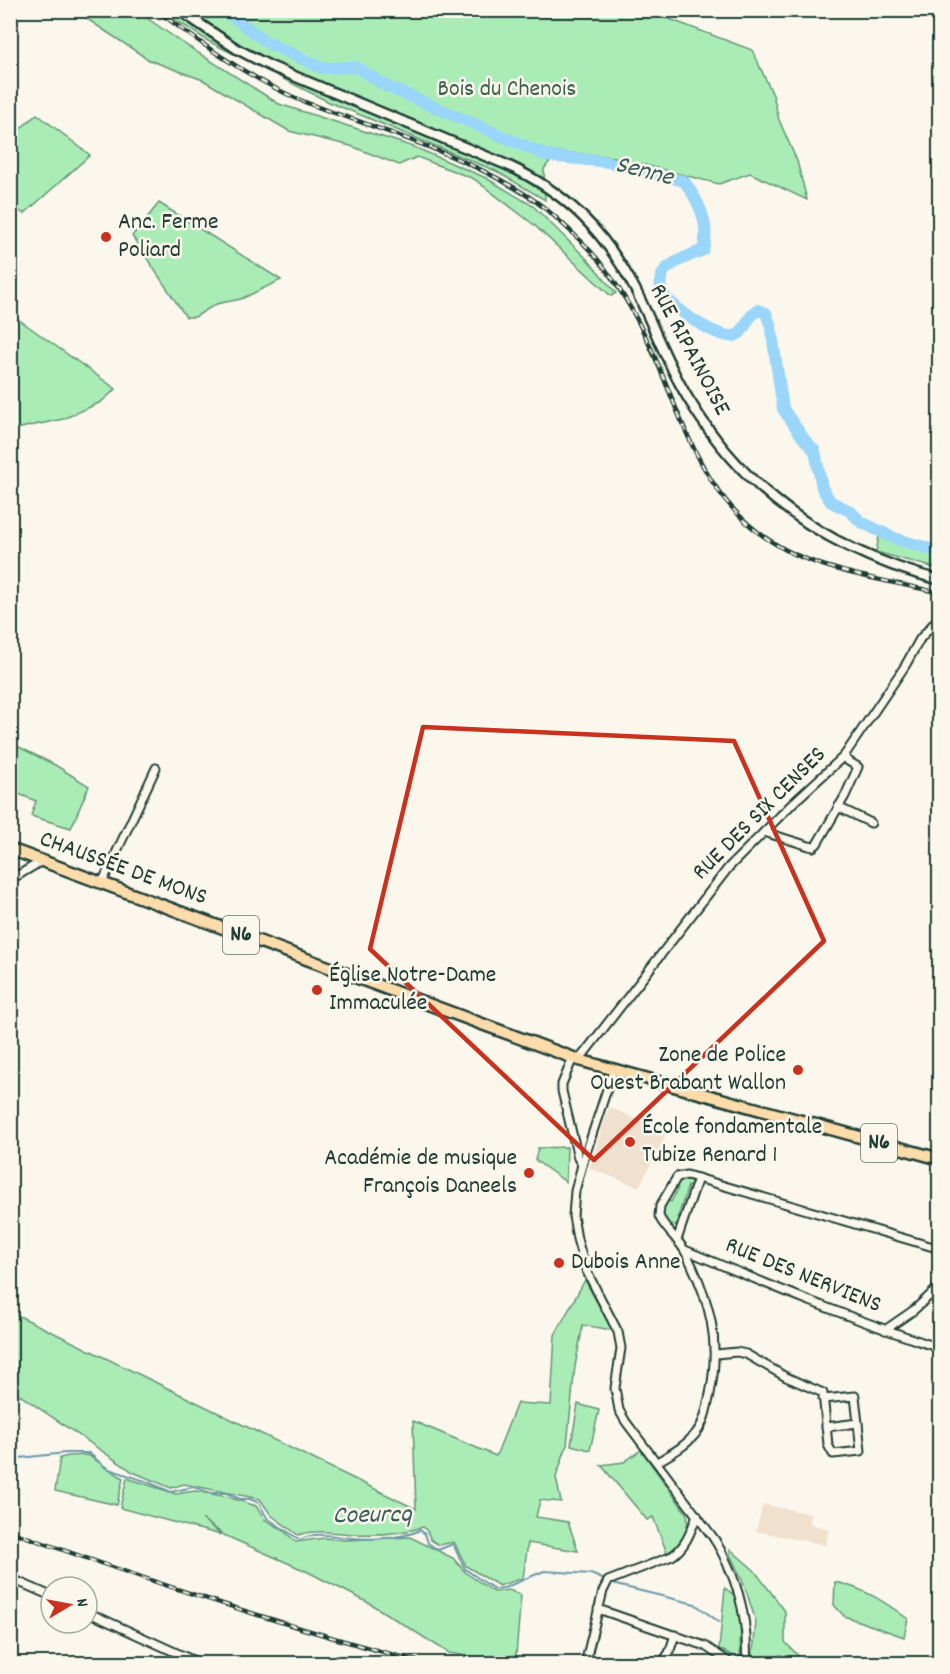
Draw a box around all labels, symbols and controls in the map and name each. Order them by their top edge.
park label: Bois du Chenois [438,73,576,107]
water label: Senne [611,147,678,197]
place label: Anc. Ferme Poliard [118,206,219,268]
marker: Anc. Ferme Poliard [99,230,113,244]
street label: RUE RIPAINOISE [640,278,738,422]
street label: RUE DES SIX CENSES [685,739,835,889]
street label: CHAUSSÉE DE MONS [34,823,212,915]
road number: N6 [223,916,259,954]
place label: Église Notre-Dame Immaculée [329,959,496,1021]
marker: Église Notre-Dame Immaculée [310,983,324,997]
place label: Zone de Police Ouest Brabant Wallon [590,1039,786,1101]
marker: Zone de Police Ouest Brabant Wallon [791,1063,805,1077]
place label: École fondamentale Tubize Renard 1 [642,1111,822,1173]
road number: N6 [861,1124,897,1162]
marker: École fondamentale Tubize Renard 1 [623,1135,637,1149]
place label: Académie de musique François Daneels [324,1142,517,1204]
marker: Académie de musique François Daneels [522,1166,536,1180]
street label: RUE DES NERVIENS [720,1229,886,1323]
place label: Dubois Anne [571,1246,681,1280]
marker: Dubois Anne [552,1256,566,1270]
water label: Coeurcq [332,1497,413,1535]
north arrow [39,1575,99,1635]
text: N [69,1597,93,1609]

